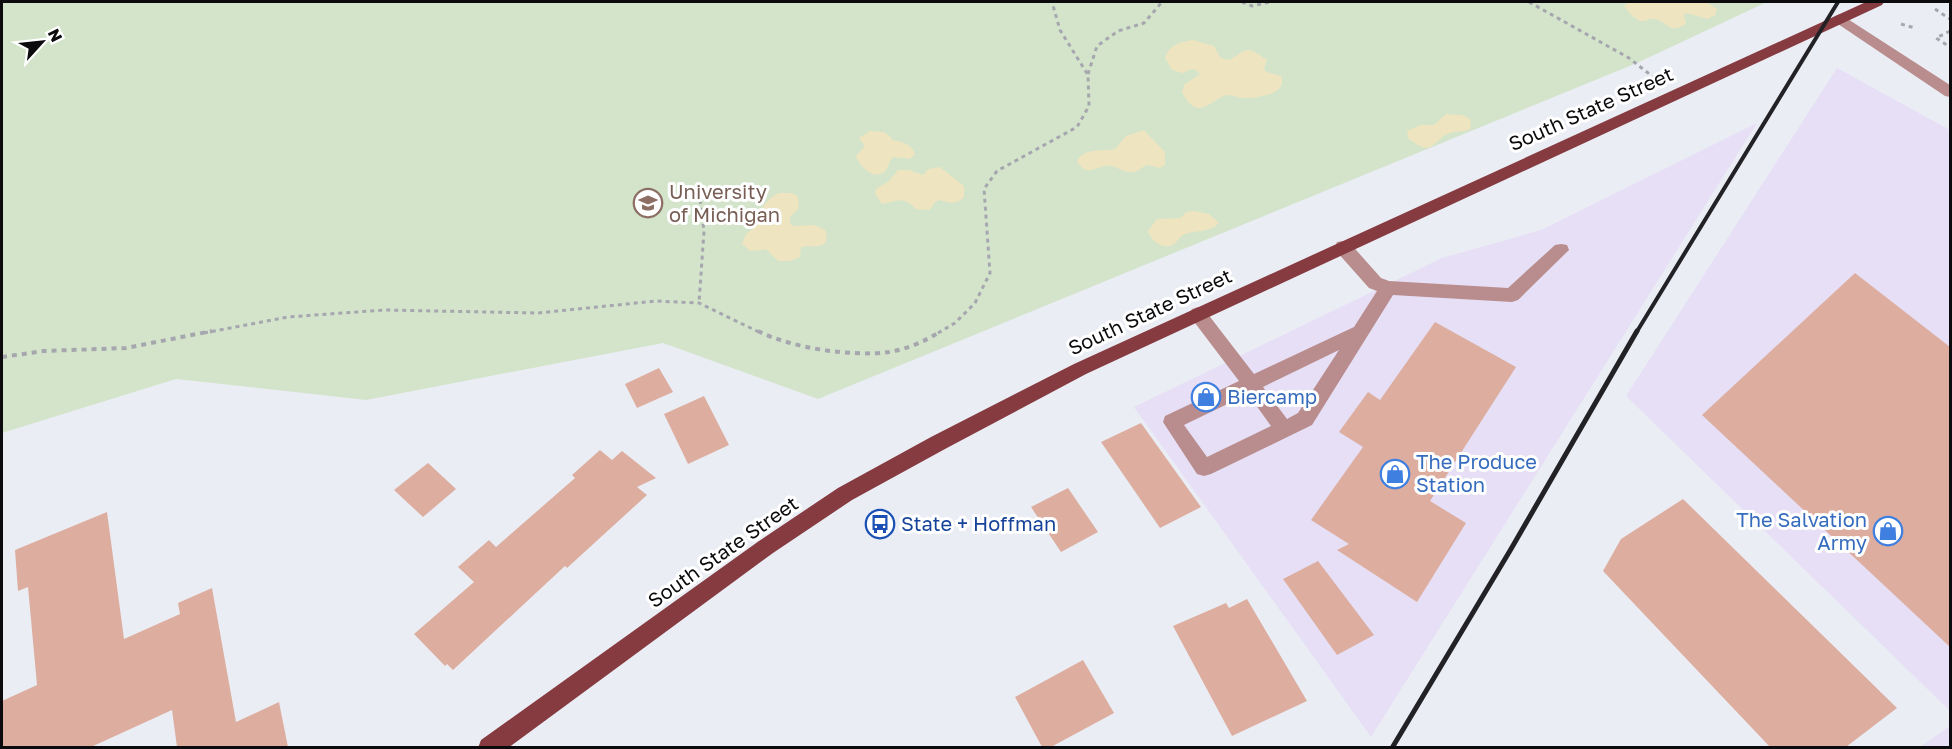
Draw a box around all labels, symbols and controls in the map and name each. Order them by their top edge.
north arrow [12,12,72,72]
text: N [44,25,67,45]
street label: South State Street [1505,61,1677,155]
place label: University of Michigan [669,179,780,226]
school or university icon: University of Michigan [632,187,664,219]
street label: South State Street [1064,263,1235,359]
shop icon: Biercamp [1190,381,1222,413]
place label: Biercamp [1227,384,1317,408]
place label: The Produce Station [1416,449,1537,496]
shop icon: The Produce Station [1379,458,1411,490]
street label: South State Street [643,490,802,612]
place label: The Salvation Army [1736,507,1867,554]
bus stop icon: State + Hoffman [864,508,896,540]
place label: State + Hoffman [901,511,1056,535]
shop icon: The Salvation Army [1872,515,1904,547]

